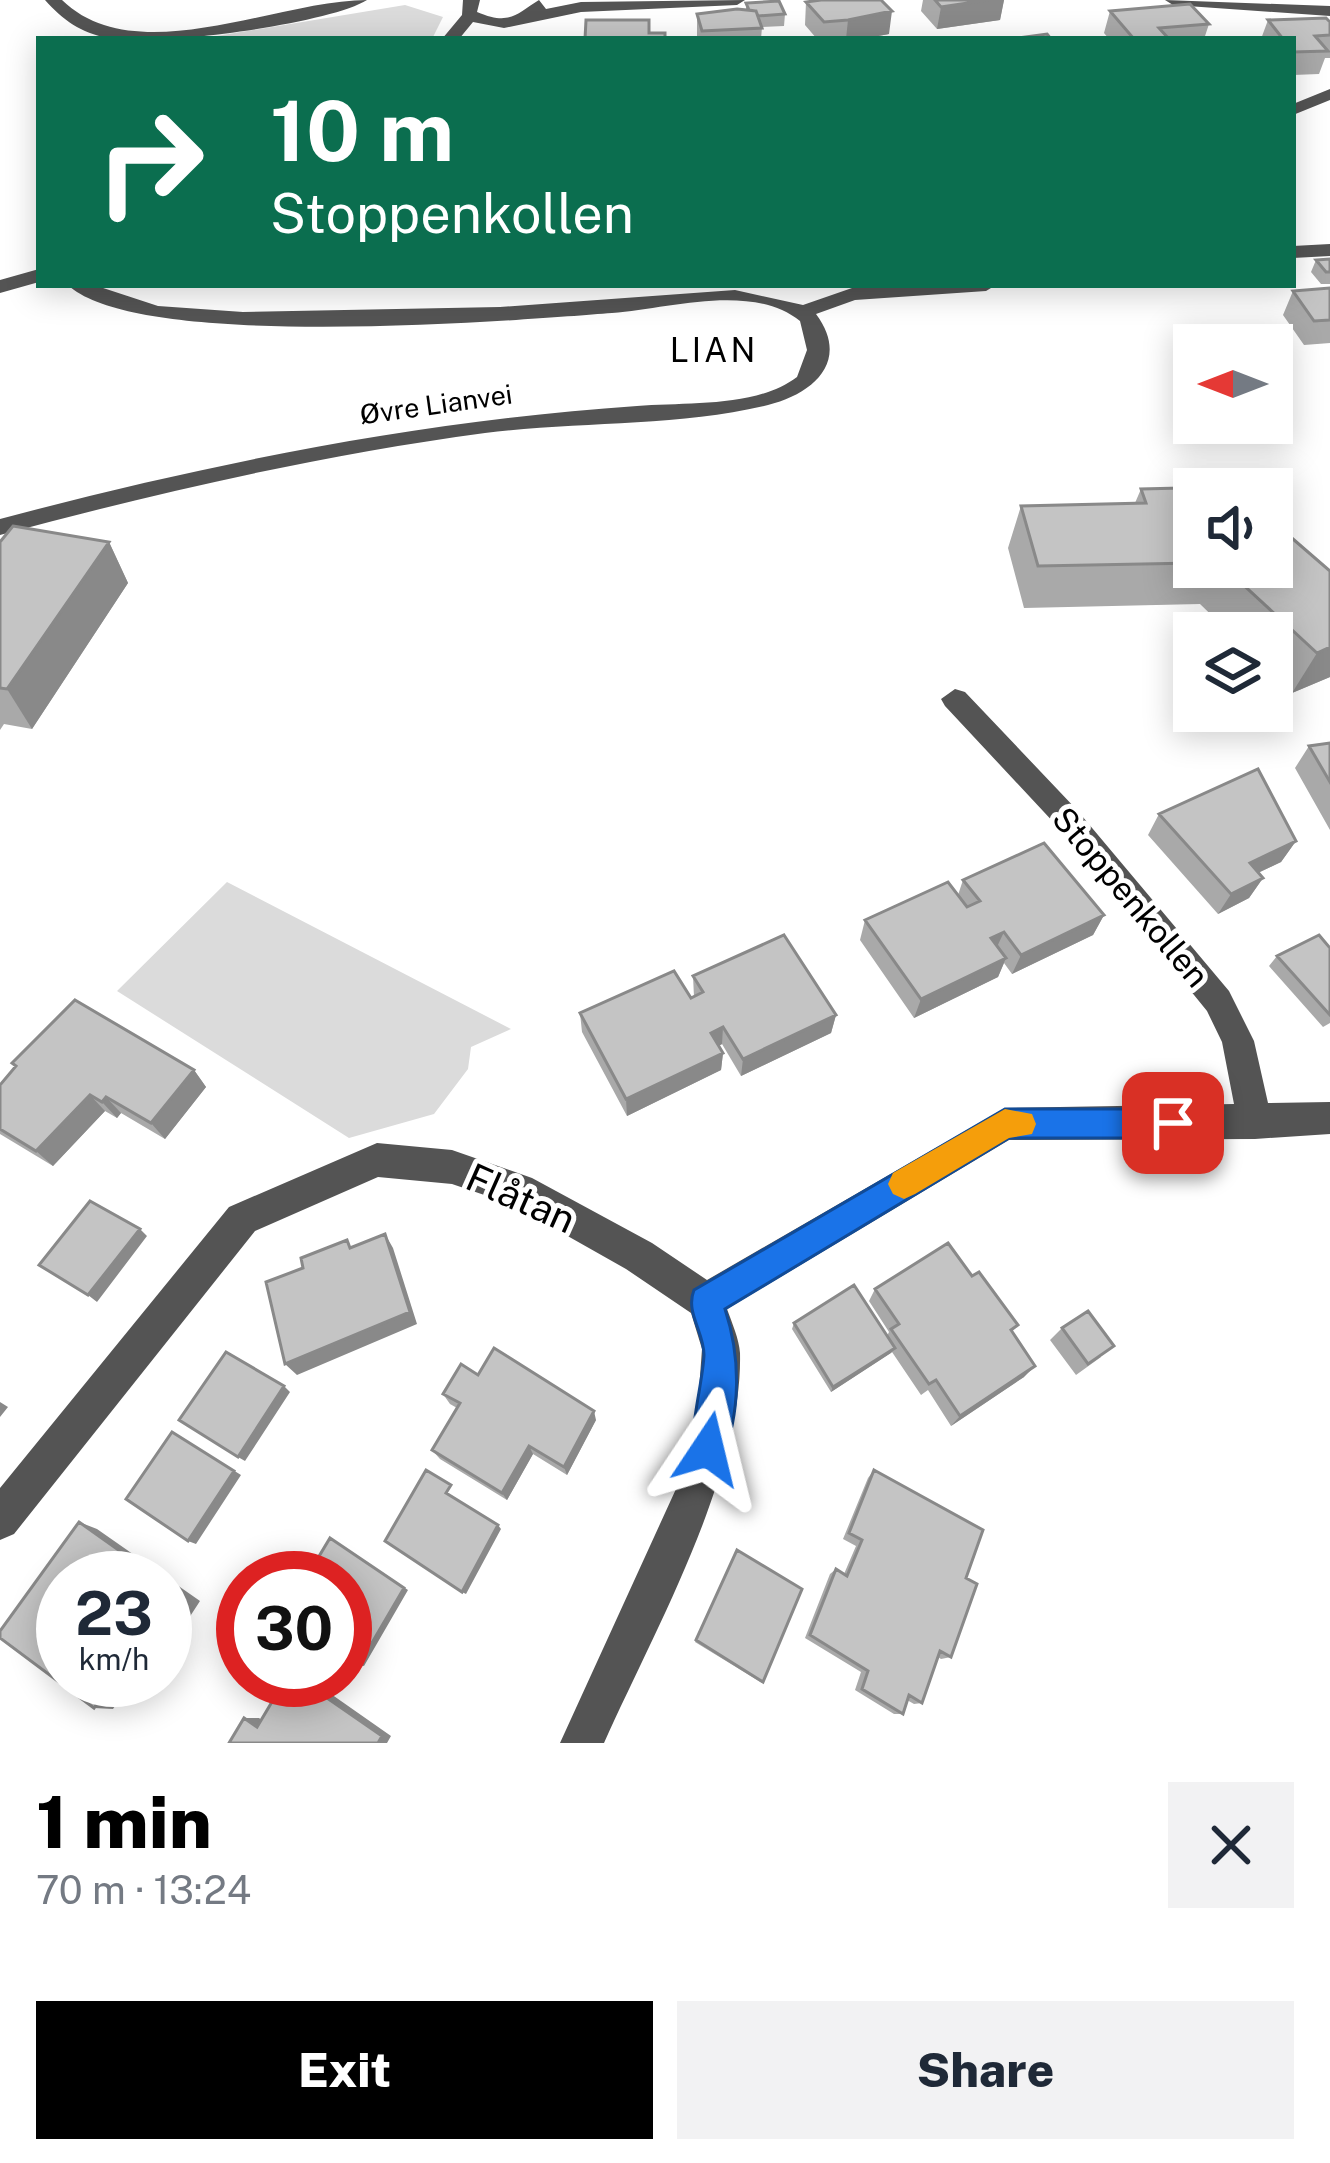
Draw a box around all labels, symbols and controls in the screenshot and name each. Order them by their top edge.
text: 10 m [270,81,454,180]
icon: right [72,84,228,240]
text: Stoppenkollen [270,182,634,245]
north arrow [1173,324,1293,444]
map controls [1173,324,1293,732]
district label: LIAN [670,331,758,369]
street label: Øvre Lianvei [358,377,514,431]
button: sound [1173,468,1293,588]
button: layers [1173,612,1293,732]
street label: Stoppenkollen [1045,800,1217,994]
pin [1122,1072,1224,1174]
icon: arrive [1140,1090,1206,1156]
street label: Flåtan [459,1154,583,1242]
position arrow [645,1386,771,1512]
speed limit sign: 30 [216,1551,372,1707]
text: 23 [75,1578,153,1649]
text: km/h [79,1641,149,1677]
text: 1 min [36,1780,212,1864]
button: close [1168,1782,1294,1908]
text: 70 m · 13:24 [36,1867,251,1913]
button: Exit [36,2001,653,2139]
button: Share [677,2001,1294,2139]

